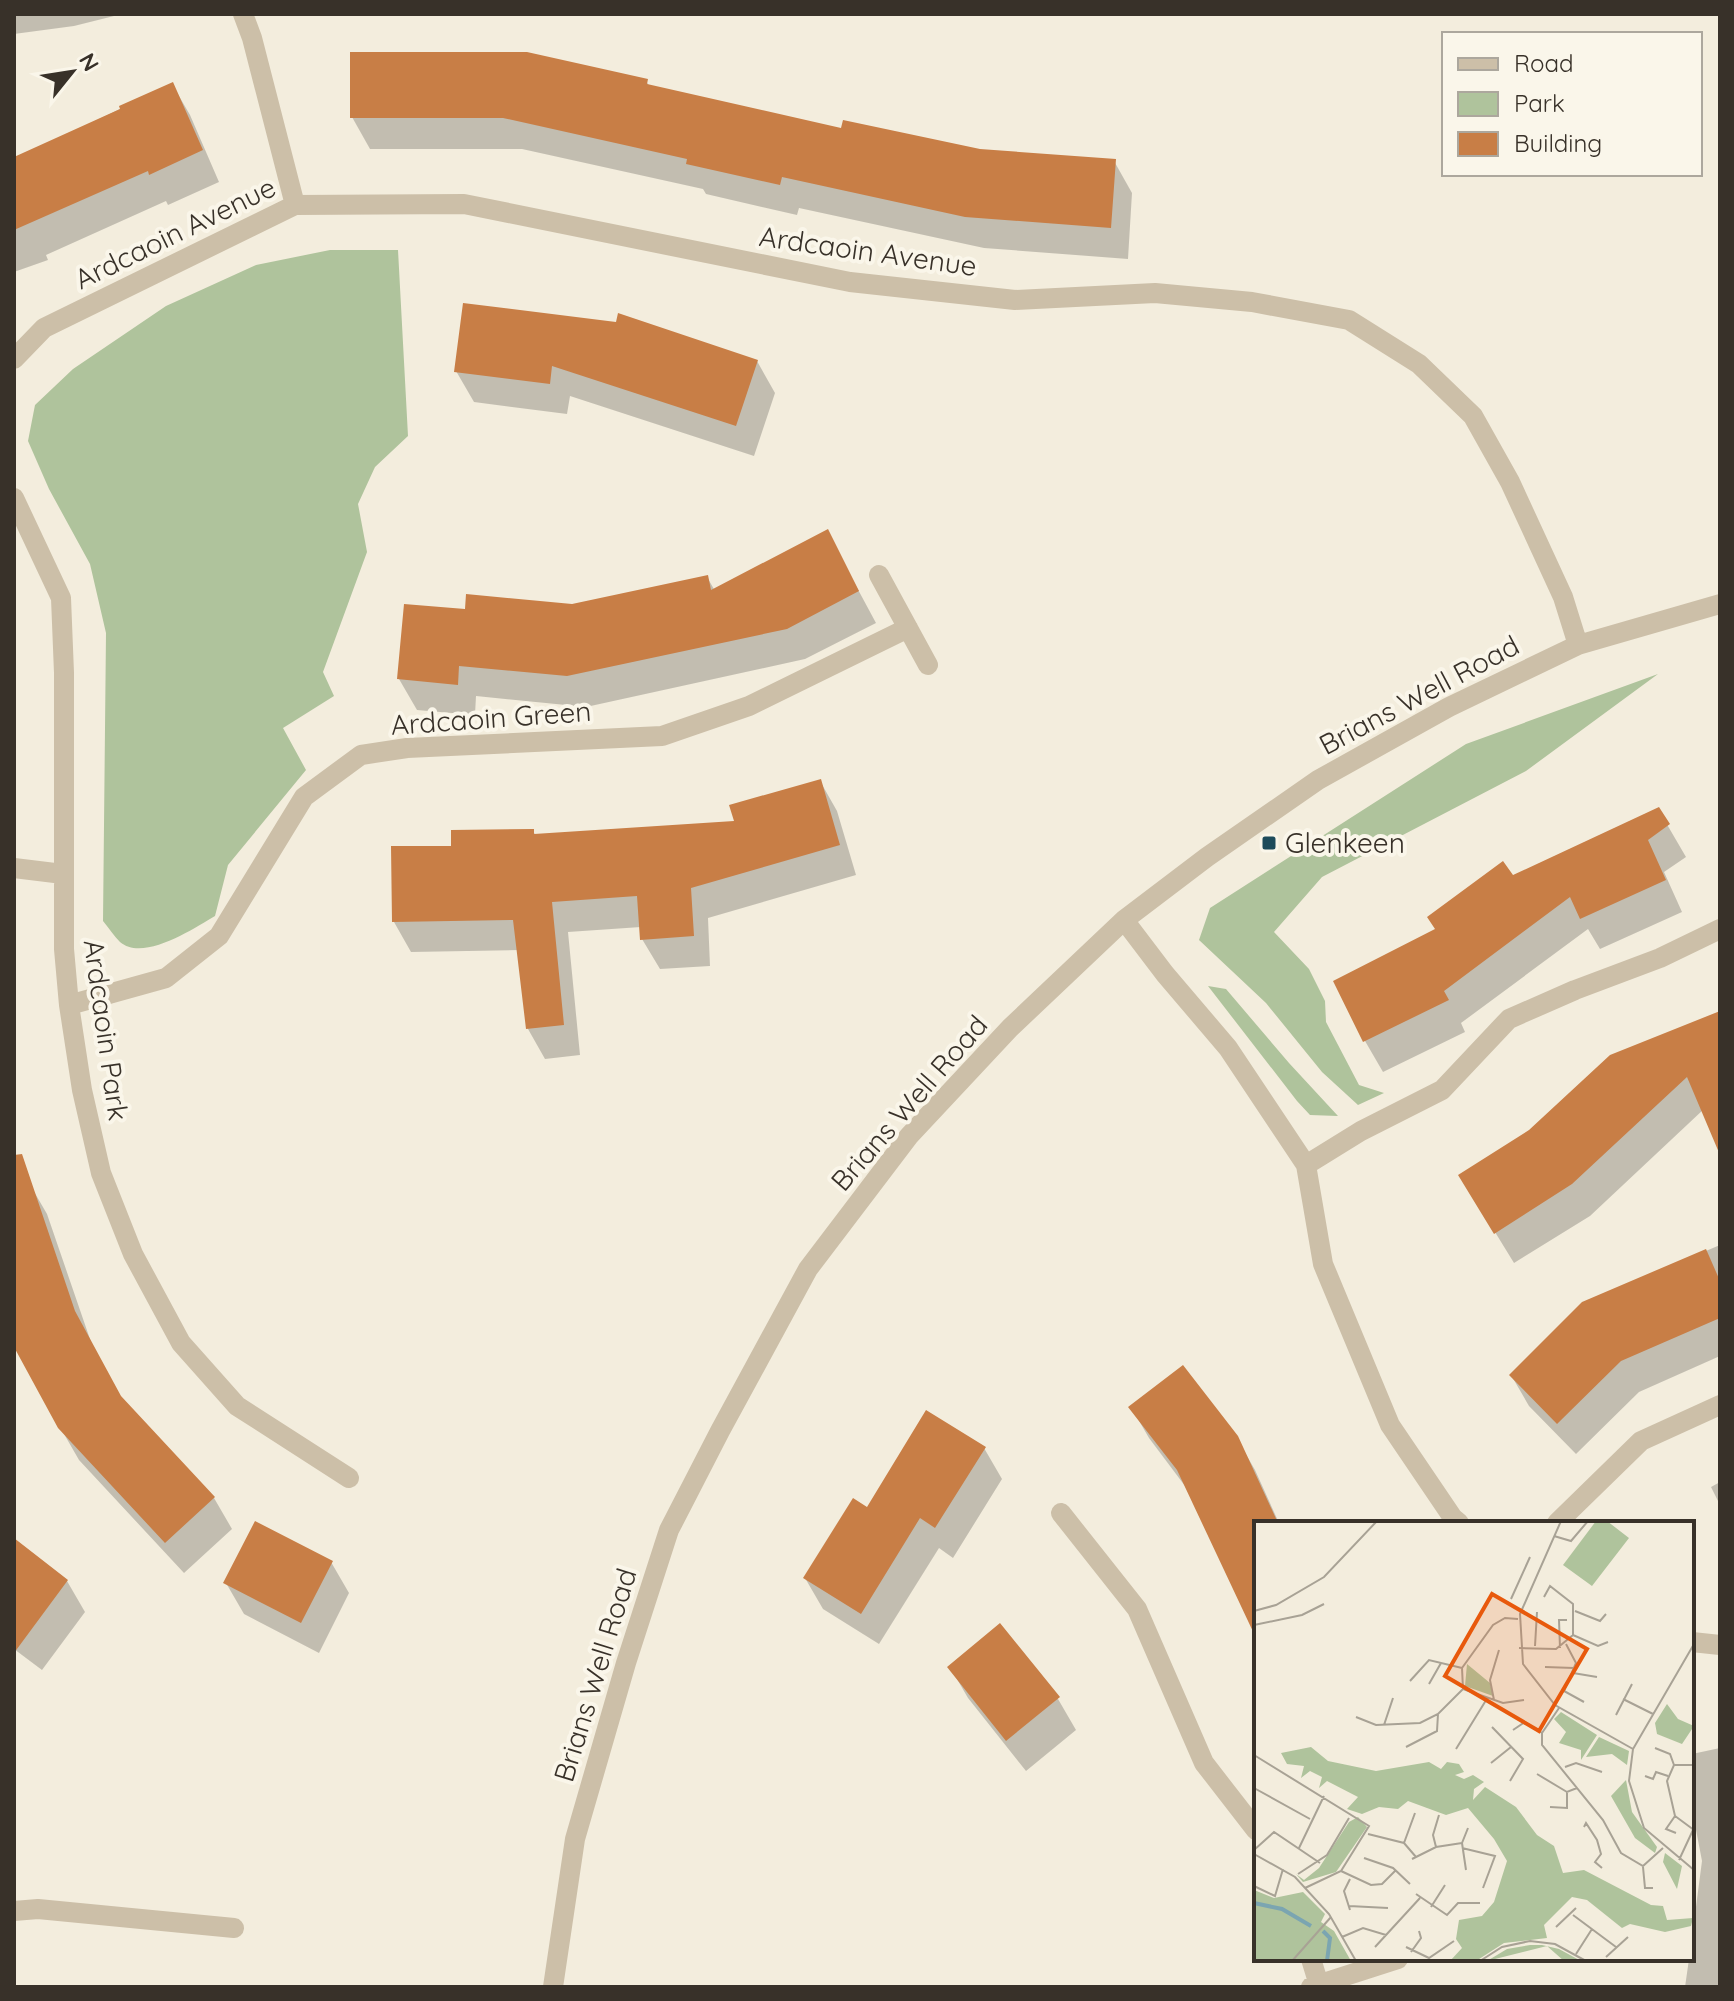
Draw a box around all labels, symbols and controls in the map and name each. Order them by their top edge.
north arrow [32,32,112,112]
legend [1442,32,1702,176]
text: N [73,48,105,76]
text: Road [1514,48,1574,78]
text: Park [1514,88,1565,118]
text: Building [1514,128,1602,158]
street label: Ardcaoin Avenue [69,169,281,296]
street label: Ardcaoin Avenue [757,218,979,283]
street label: Brians Well Road [1313,627,1525,762]
street label: Ardcaoin Green [390,693,592,742]
place label: Glenkeen [1285,825,1405,860]
marker: Glenkeen [1260,834,1278,852]
street label: Ardcaoin Park [76,937,137,1123]
street label: Brians Well Road [823,1008,994,1198]
inset map [1254,1521,1694,1961]
street label: Brians Well Road [545,1564,644,1786]

